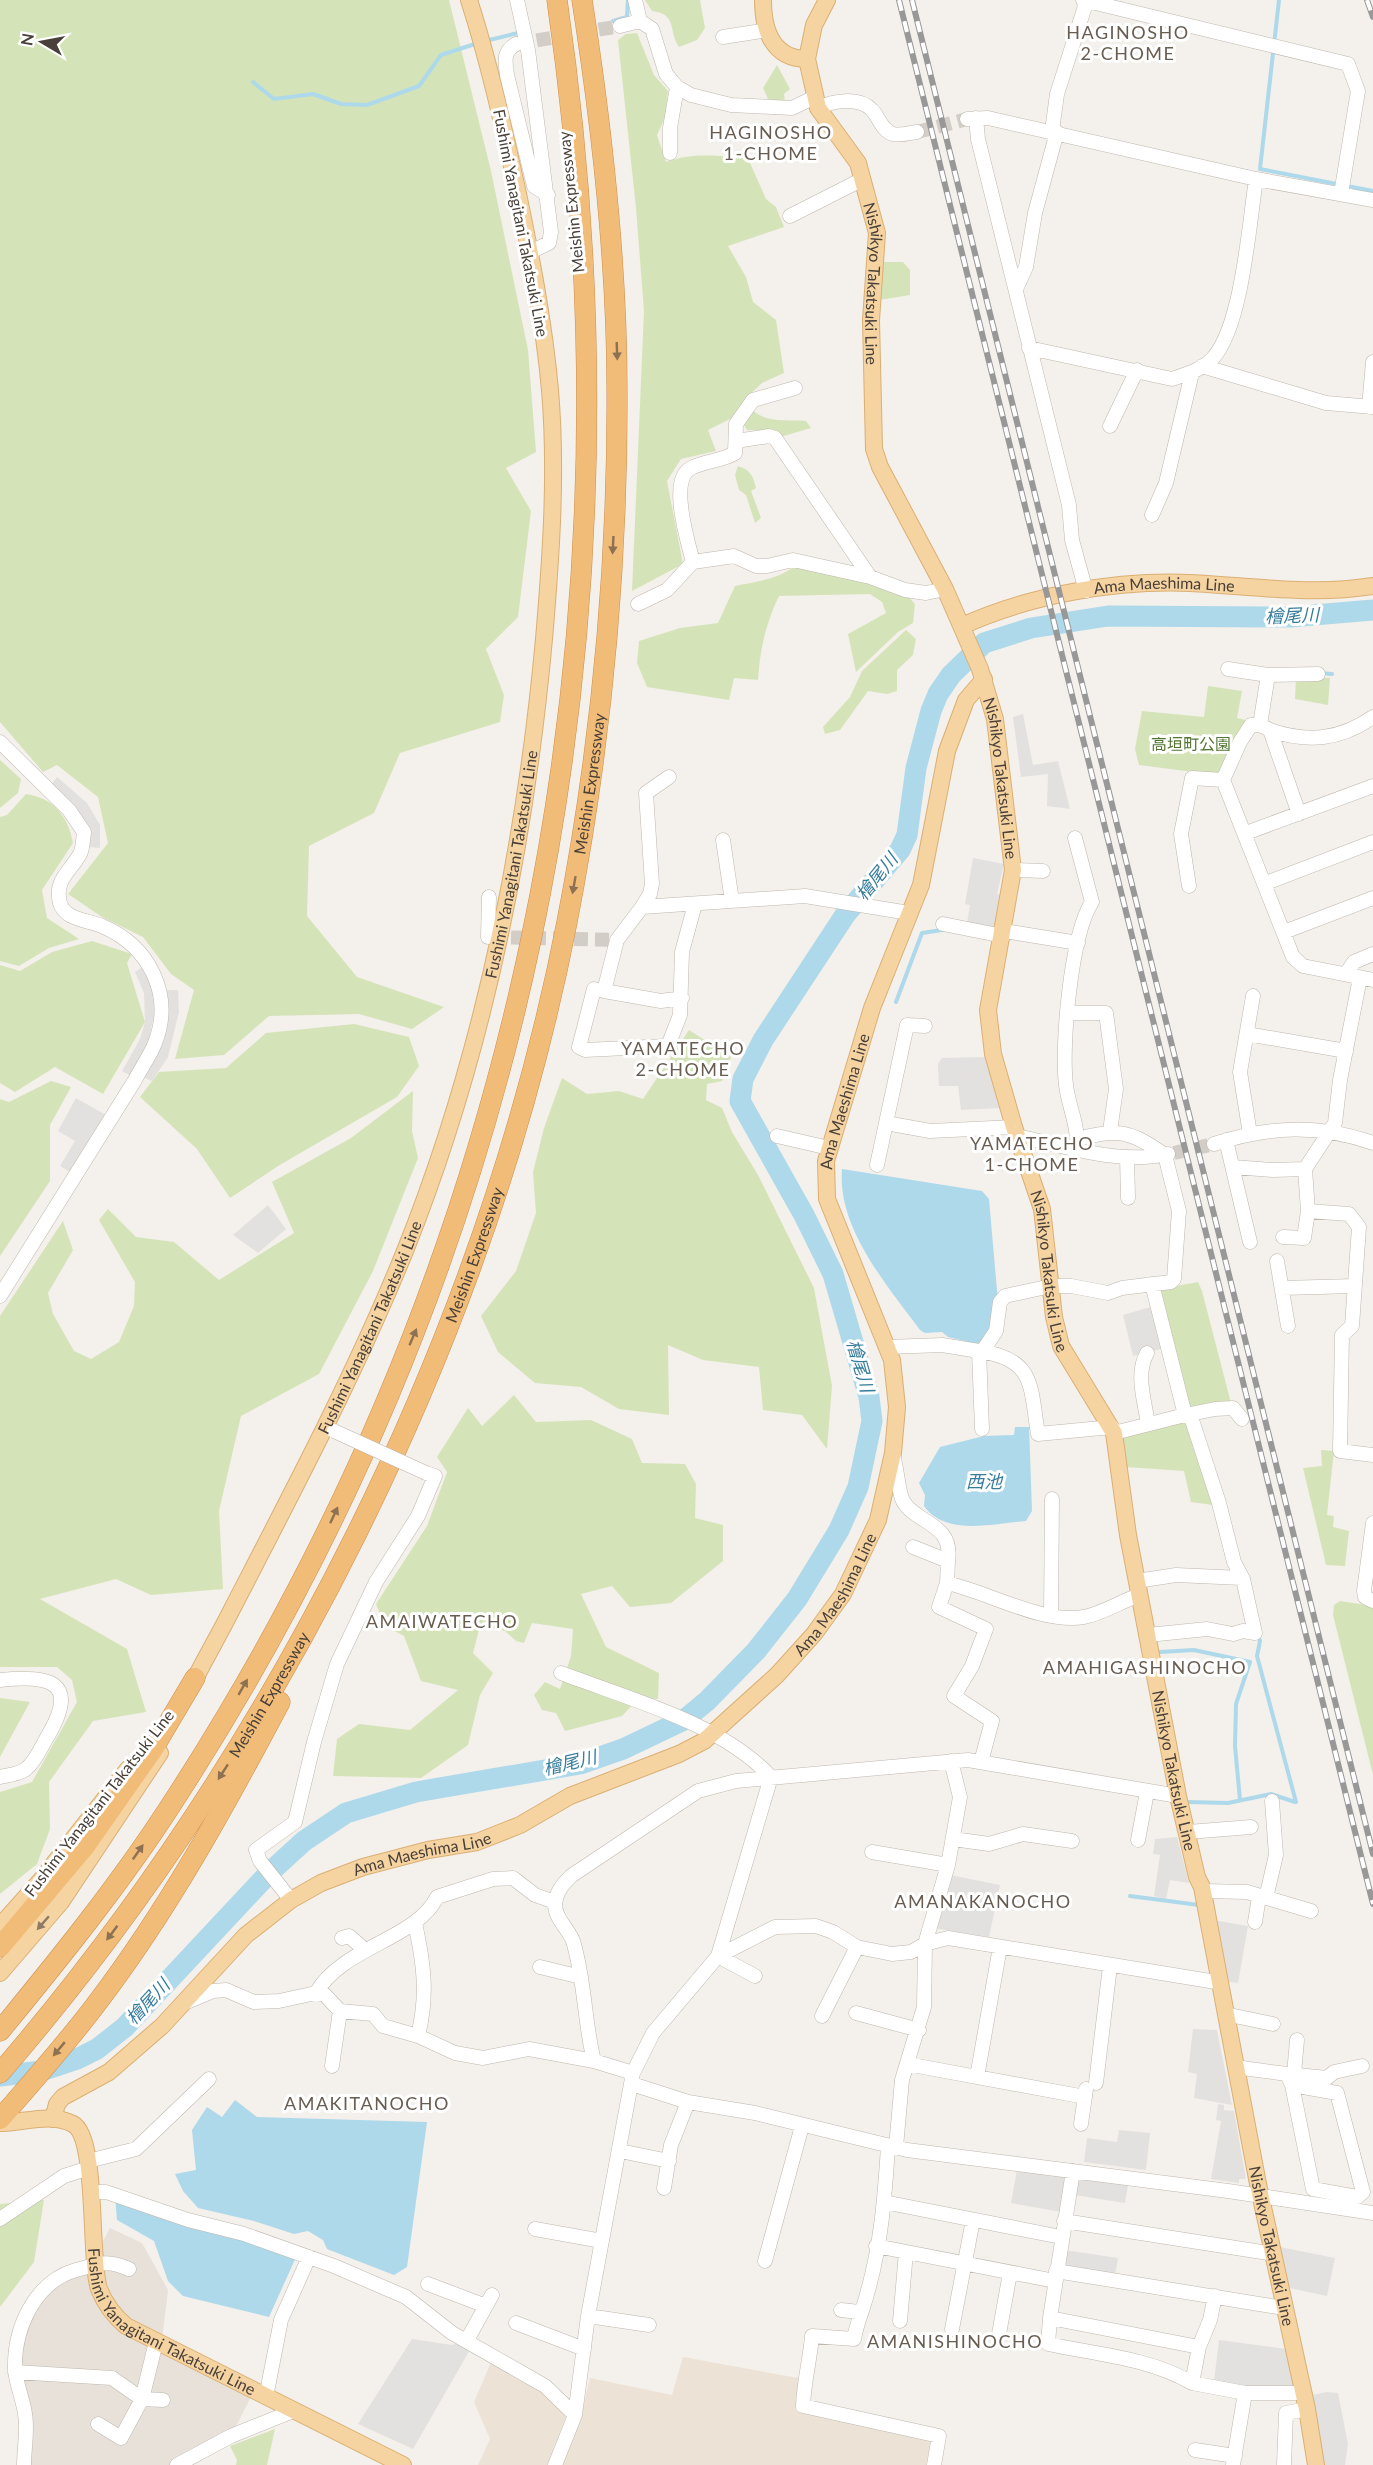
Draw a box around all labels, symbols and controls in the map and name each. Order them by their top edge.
north arrow [12,12,72,72]
district label: HAGINOSHO 2-CHOME [1066,21,1190,64]
text: N [16,32,37,47]
street label: Fushimi Yanagitani Takatsuki Line [490,107,553,338]
district label: HAGINOSHO 1-CHOME [709,121,833,164]
street label: Meishin Expressway [554,130,587,274]
street label: Nishikyo Takatsuki Line [860,200,887,365]
one-way arrow [612,341,621,360]
one-way arrow [608,536,617,555]
street label: Ama Maeshima Line [1092,573,1235,597]
water label: 檜尾川 [1265,603,1321,627]
street label: Nishikyo Takatsuki Line [980,695,1022,860]
street label: Meishin Expressway [569,711,608,856]
park label: 高垣町公園 [1151,734,1231,753]
street label: Fushimi Yanagitani Takatsuki Line [480,749,540,980]
water label: 檜尾川 [851,847,903,904]
one-way arrow [569,876,578,895]
street label: Ama Maeshima Line [816,1031,873,1170]
district label: YAMATECHO 2-CHOME [621,1037,745,1080]
district label: YAMATECHO 1-CHOME [970,1132,1094,1175]
street label: Meishin Expressway [441,1184,507,1325]
street label: Nishikyo Takatsuki Line [1027,1187,1072,1355]
street label: Fushimi Yanagitani Takatsuki Line [313,1218,425,1437]
one-way arrow [409,1328,418,1346]
water label: 檜尾川 [843,1337,880,1397]
water label: 西池 [966,1470,1004,1492]
one-way arrow [329,1506,339,1524]
street label: Ama Maeshima Line [789,1530,879,1659]
district label: AMAIWATECHO [366,1610,518,1632]
street label: Meishin Expressway [224,1628,313,1761]
district label: AMAHIGASHINOCHO [1043,1656,1247,1678]
one-way arrow [238,1678,248,1695]
street label: Nishikyo Takatsuki Line [1149,1689,1200,1852]
street label: Fushimi Yanagitani Takatsuki Line [20,1706,177,1900]
water label: 檜尾川 [541,1745,601,1779]
one-way arrow [217,1764,228,1780]
street label: Ama Maeshima Line [350,1827,494,1879]
one-way arrow [132,1844,144,1860]
district label: AMANAKANOCHO [894,1890,1072,1912]
one-way arrow [37,1915,50,1930]
one-way arrow [107,1925,119,1940]
water label: 檜尾川 [121,1973,175,2029]
one-way arrow [53,2041,66,2057]
district label: AMAKITANOCHO [284,2092,450,2114]
street label: Nishikyo Takatsuki Line [1246,2164,1299,2328]
street label: Fushimi Yanagitani Takatsuki Line [85,2247,259,2399]
district label: AMANISHINOCHO [867,2330,1043,2352]

